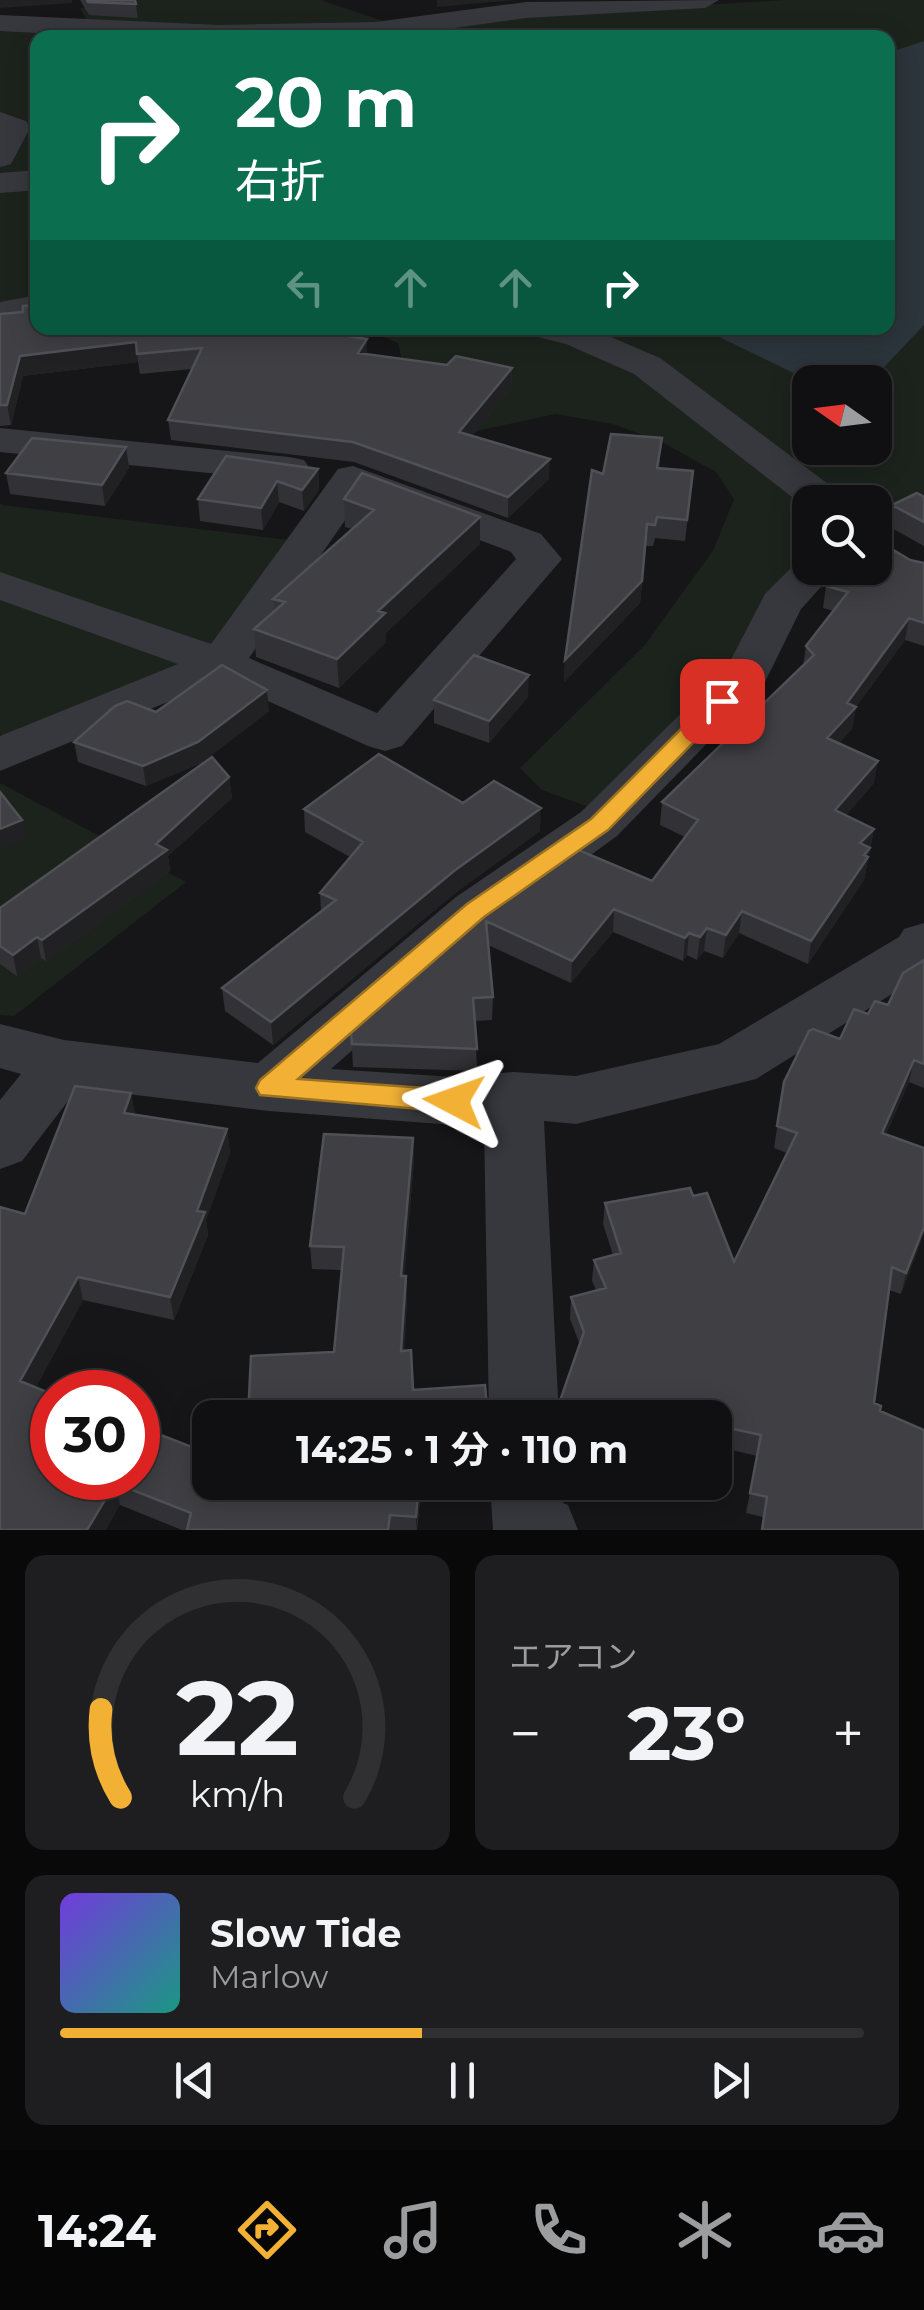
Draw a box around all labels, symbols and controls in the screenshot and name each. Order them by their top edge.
text: 20 m [235,59,417,145]
icon: right [70,70,200,200]
text: 右折 [235,153,325,208]
icon: left [278,260,333,315]
icon: ahead [383,260,438,315]
icon: ahead [488,260,543,315]
icon: right [593,260,648,315]
north arrow [792,365,892,465]
map controls [792,365,892,585]
button: search [792,485,892,585]
pin [680,659,765,744]
icon: arrive [695,674,750,729]
position arrow [402,1049,506,1153]
speed limit sign: 30 [30,1370,160,1500]
text: 14:25 · 1 分 · 110 m [296,1426,628,1473]
text: エアコン [510,1637,638,1676]
text: 22 [176,1654,299,1781]
text: 23° [627,1687,746,1779]
text: − [510,1700,541,1767]
text: + [832,1700,864,1767]
text: km/h [190,1772,285,1816]
text: Slow Tide [210,1910,402,1957]
text: Marlow [210,1957,328,1996]
icon: previous [167,2053,222,2108]
icon: pause [435,2053,490,2108]
icon: next [703,2053,758,2108]
icon: directions [232,2195,302,2265]
icon: music [378,2195,448,2265]
icon: phone [524,2195,594,2265]
icon: climate [670,2195,740,2265]
icon: car [816,2195,886,2265]
text: 14:24 [38,2203,156,2258]

